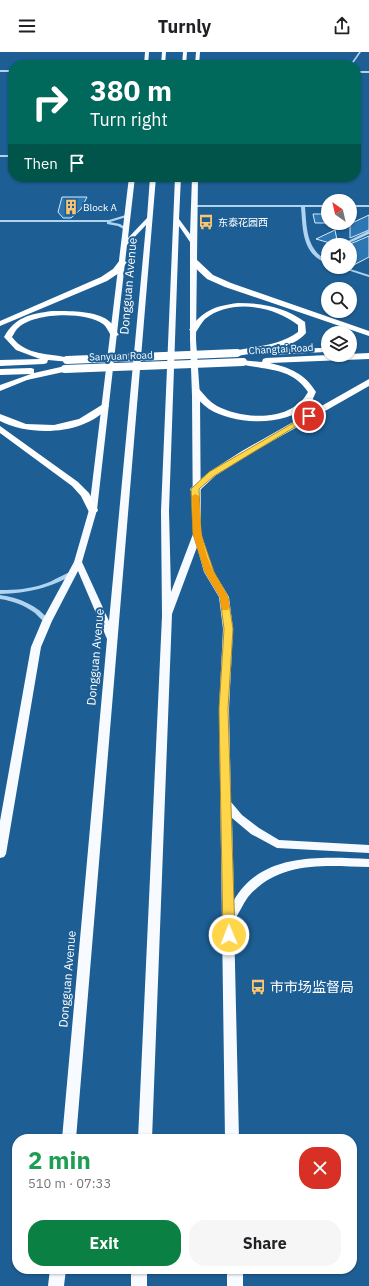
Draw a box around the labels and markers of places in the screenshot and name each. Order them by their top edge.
building icon: Block A [62,198,80,216]
place label: Block A [83,201,118,214]
bus stop icon: 东泰花园西 [197,213,215,231]
place label: 东泰花园西 [218,216,268,229]
pin [292,399,326,433]
bus stop icon: 市市场监督局 [249,978,267,996]
place label: 市市场监督局 [270,978,354,996]

